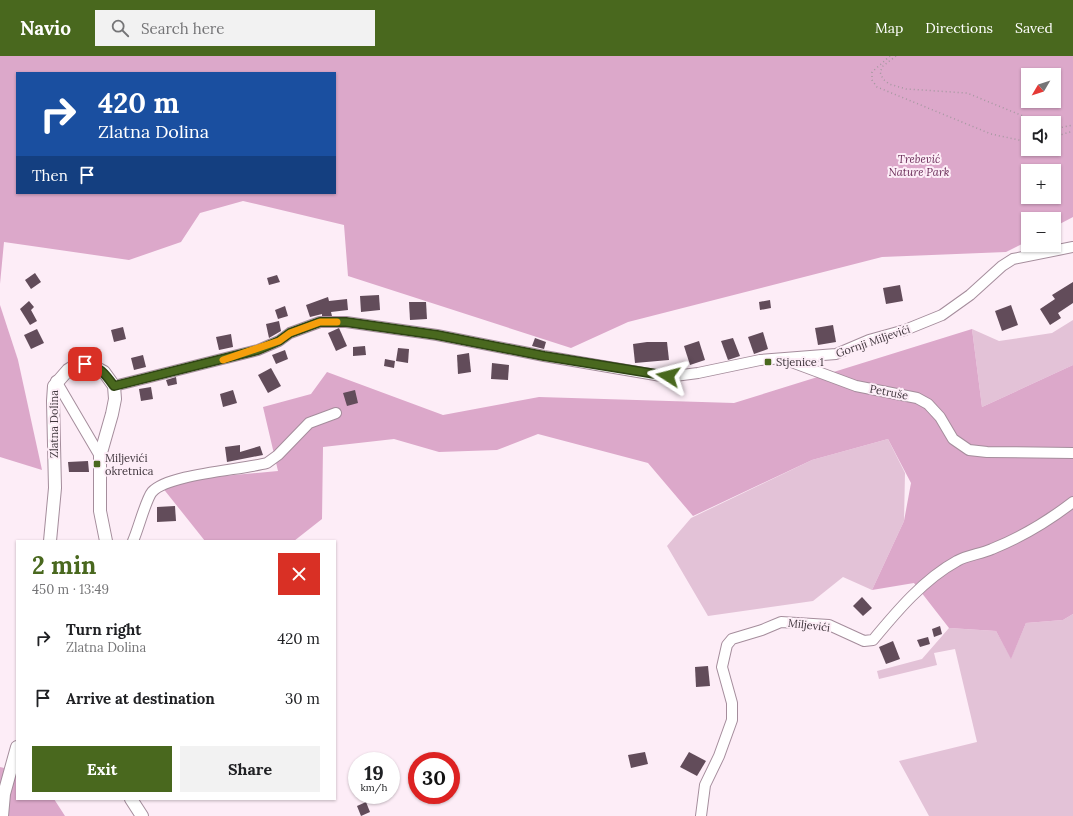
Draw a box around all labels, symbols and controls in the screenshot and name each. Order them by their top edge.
search box [95,10,375,46]
text: Navio [20,16,71,40]
icon: search [109,17,131,39]
text: Search here [141,19,224,38]
text: Map [875,19,903,37]
text: Directions [925,19,993,37]
text: Saved [1015,19,1053,37]
north arrow [1021,68,1061,108]
map controls [1021,68,1061,252]
text: 420 m [98,85,179,121]
icon: right [32,88,84,140]
button: sound [1021,116,1061,156]
text: Zlatna Dolina [98,120,209,143]
park label: Trebević Nature Park [889,152,950,179]
icon: arrive [76,164,98,186]
button: + [1021,164,1061,204]
text: Then [32,166,68,185]
button: − [1021,212,1061,252]
street label: Gornji Miljevići [834,322,912,360]
pin [68,347,102,381]
icon: arrive [74,353,96,375]
position arrow [647,355,689,397]
place label: Stjenice 1 [776,355,824,369]
marker: Stjenice 1 [763,357,773,367]
street label: Petruše [868,381,910,403]
street label: Zlatna Dolina [47,390,61,458]
place label: Miljevići okretnica [105,451,154,478]
marker: Miljevići okretnica [92,459,102,469]
text: 2 min [32,550,96,581]
button: close [278,553,320,595]
text: 450 m · 13:49 [32,581,109,598]
street label: Miljevići [787,615,831,635]
text: Turn right [66,620,142,639]
icon: right [32,627,54,649]
text: 420 m [277,629,320,648]
text: Zlatna Dolina [66,639,146,656]
icon: arrive [32,687,54,709]
text: Arrive at destination [66,689,215,708]
text: 30 m [285,689,320,708]
button: Exit [32,746,172,792]
button: Share [180,746,320,792]
speed limit sign: 30 [408,752,460,804]
text: 19 [364,760,384,785]
text: km/h [360,781,388,794]

